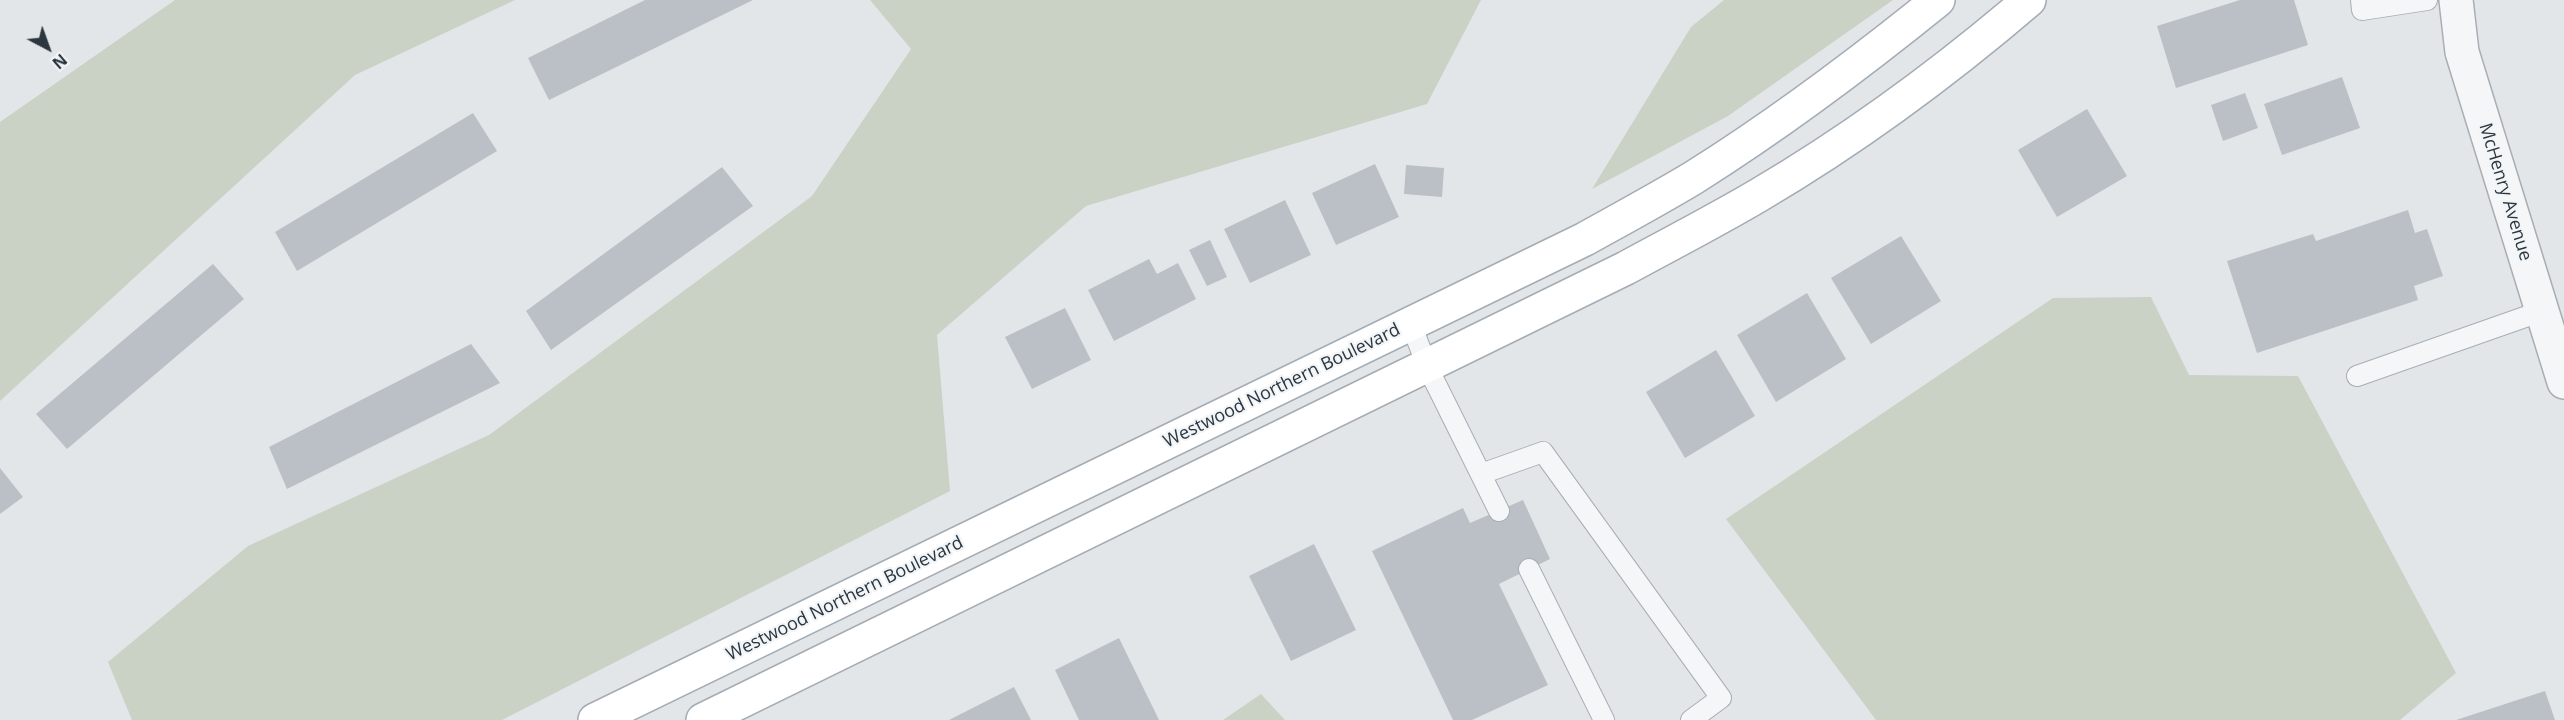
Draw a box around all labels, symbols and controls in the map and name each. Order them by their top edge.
north arrow [18,18,78,78]
text: N [48,49,72,74]
street label: McHenry Avenue [2474,120,2536,264]
street label: Westwood Northern Boulevard [1160,319,1404,453]
street label: Westwood Northern Boulevard [723,532,967,666]

